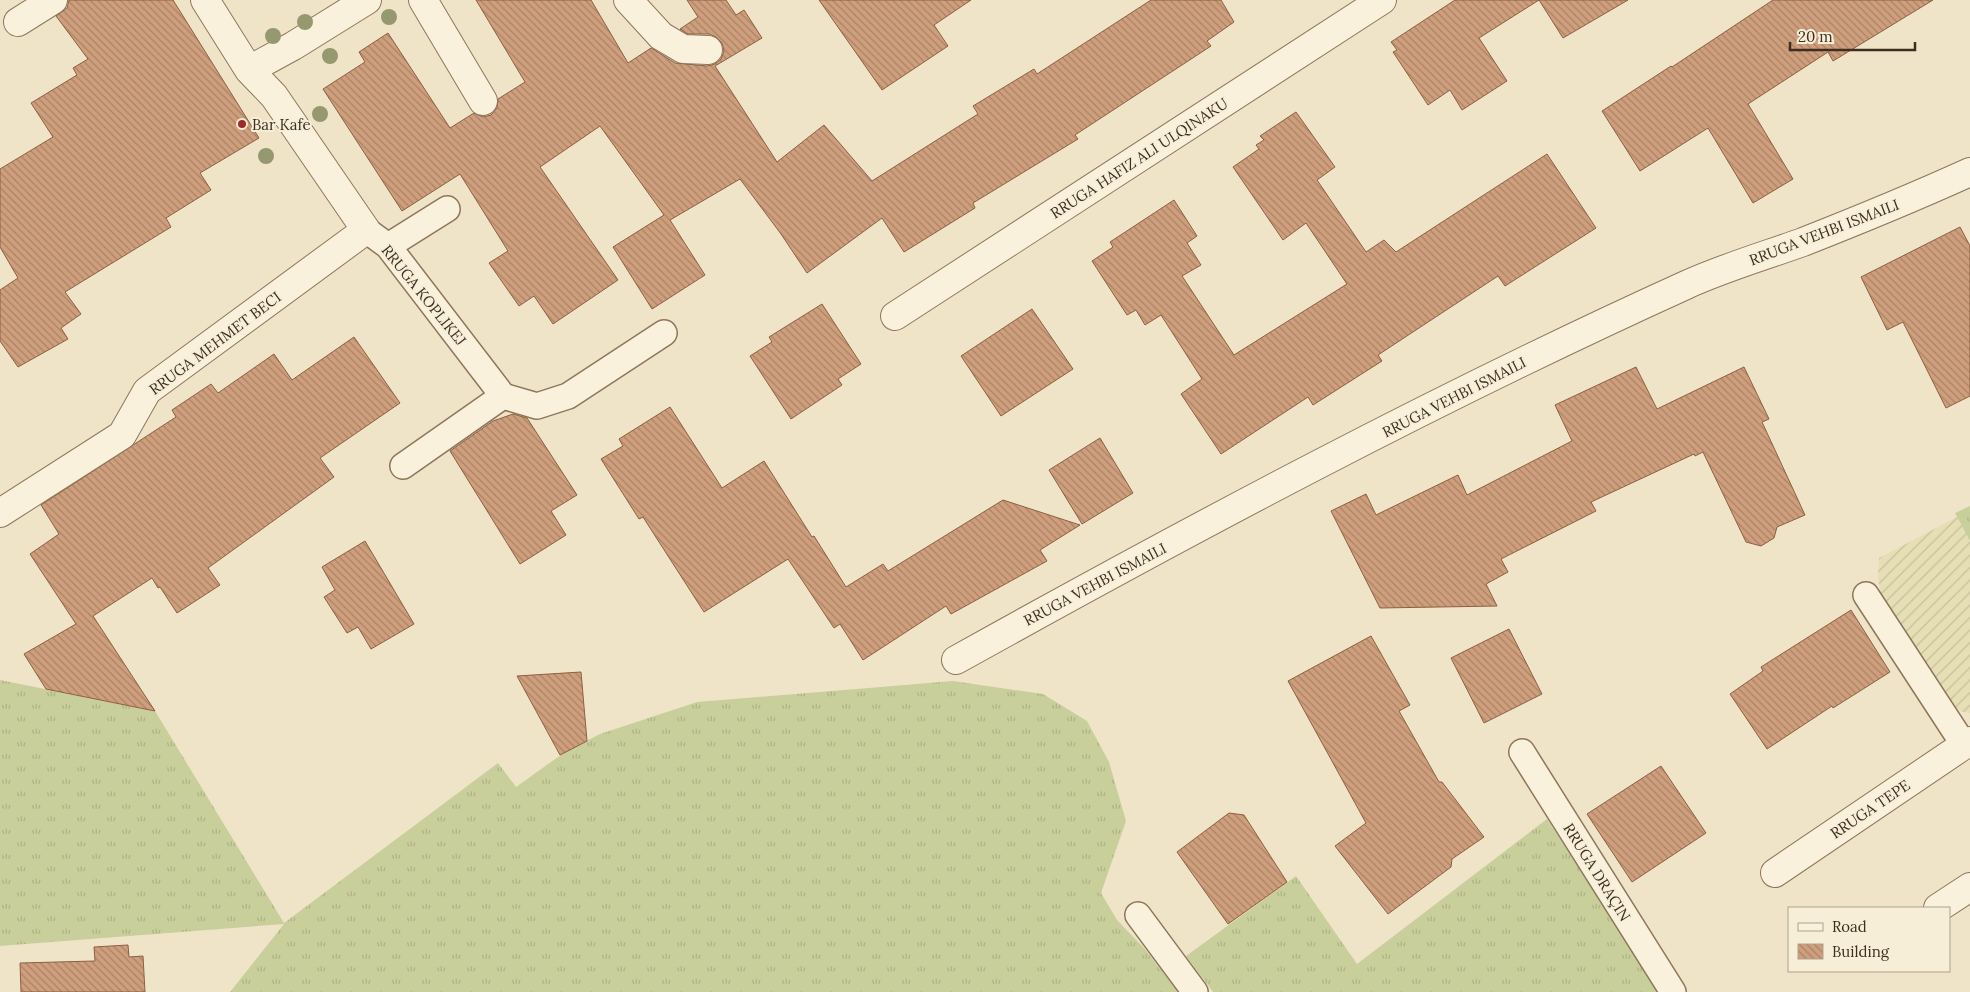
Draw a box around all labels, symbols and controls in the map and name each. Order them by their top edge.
scale bar [1790,20,1915,52]
text: 20 m [1798,27,1833,46]
street label: RRUGA HAFIZ ALI ULQINAKU [1047,93,1231,223]
place label: Bar Kafe [252,115,311,134]
marker: Bar Kafe [236,118,248,130]
street label: RRUGA VEHBI ISMAILI [1746,195,1902,269]
street label: RRUGA KOPLIKEJ [378,241,471,350]
street label: RRUGA MEHMET BECI [145,287,285,399]
street label: RRUGA VEHBI ISMAILI [1379,352,1529,442]
street label: RRUGA VEHBI ISMAILI [1020,538,1170,630]
street label: RRUGA TEPE [1827,775,1913,843]
street label: RRUGA DRAÇIN [1559,819,1635,925]
legend [1788,907,1950,972]
text: Road [1832,917,1867,936]
text: Building [1832,942,1890,961]

